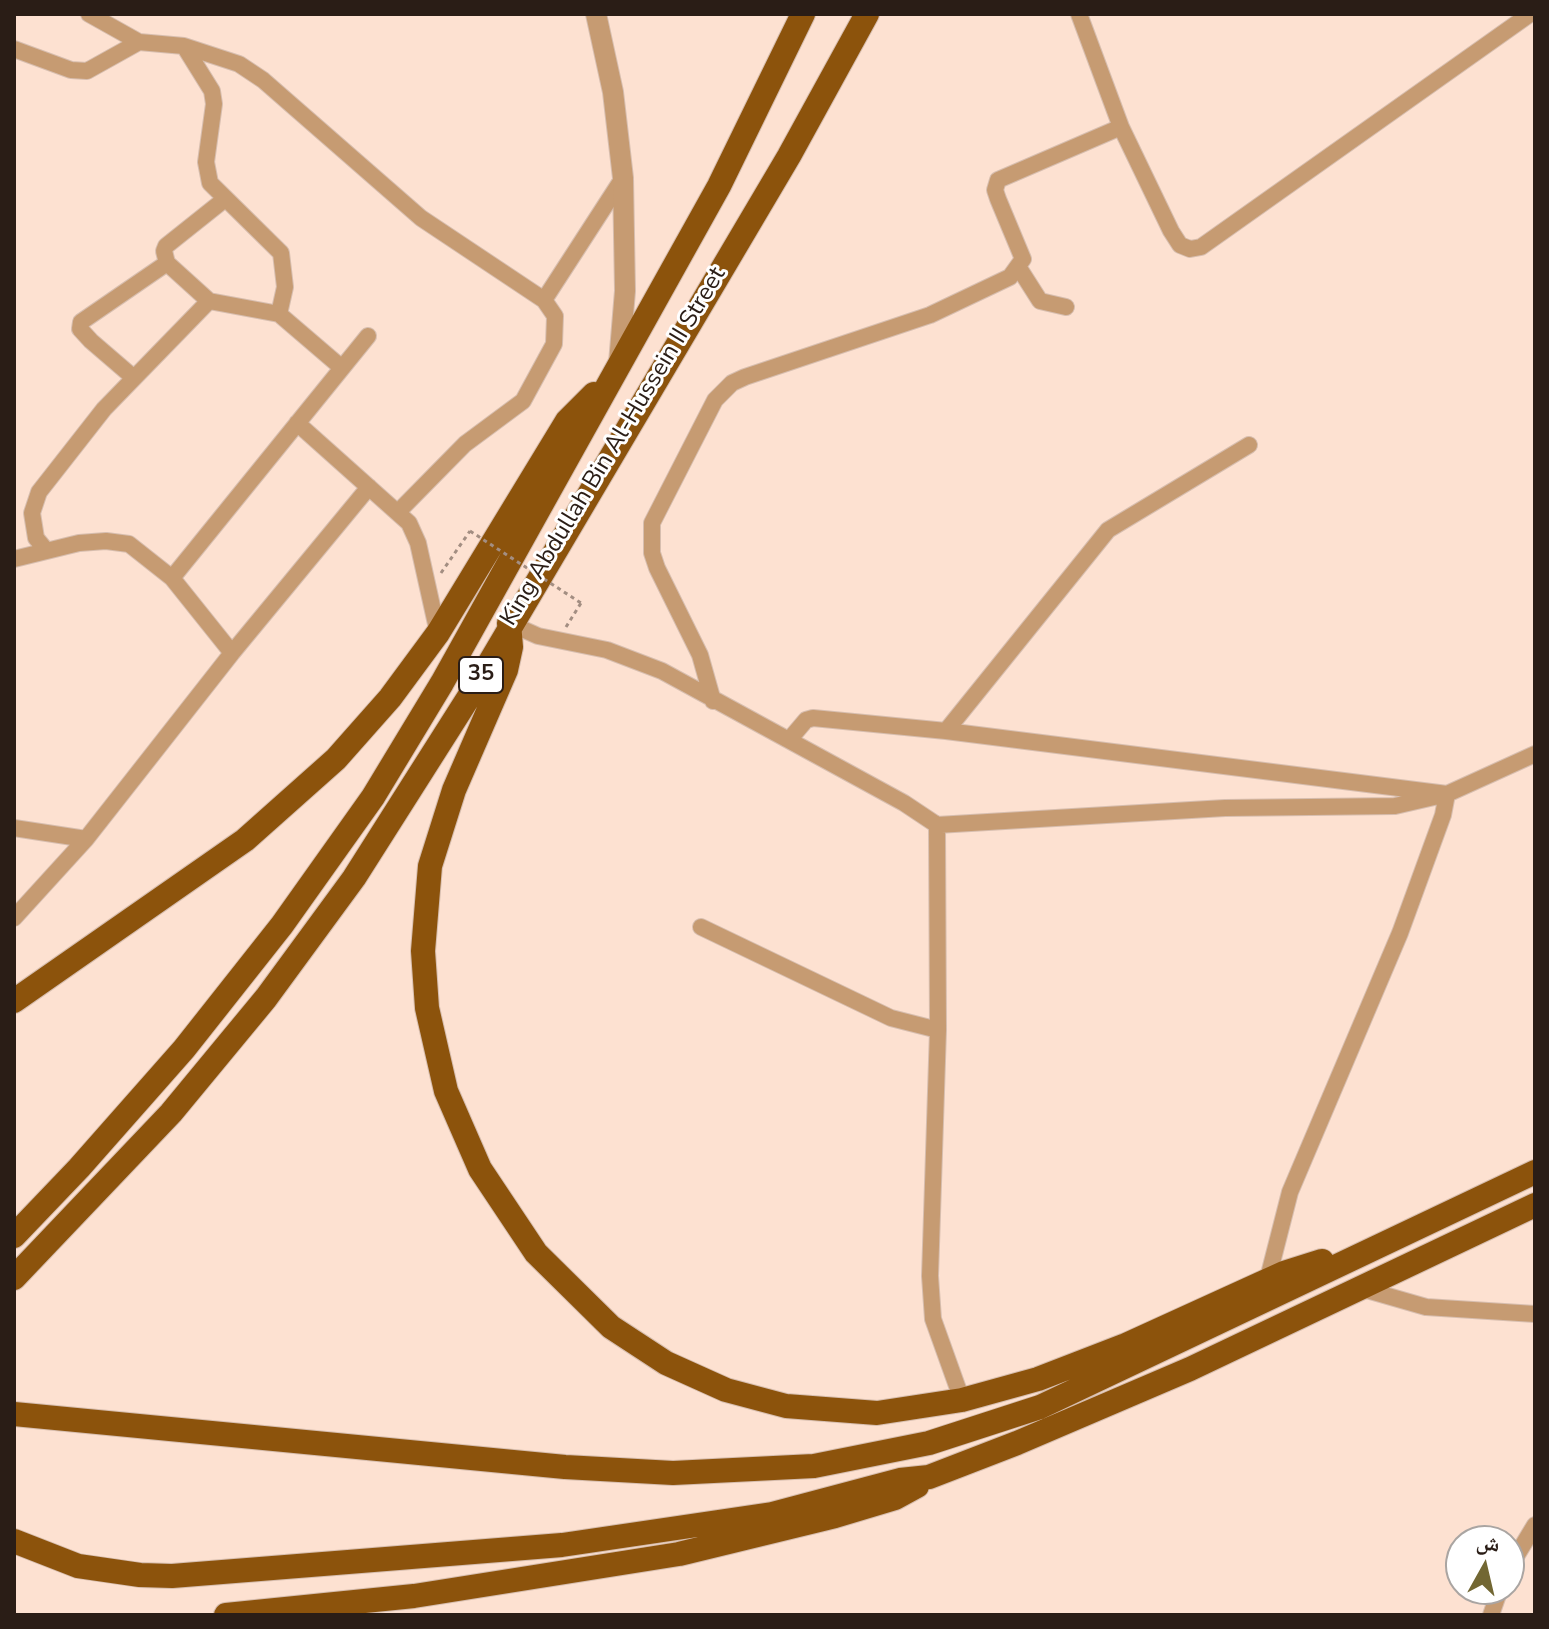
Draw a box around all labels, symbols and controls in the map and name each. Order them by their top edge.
street label: King Abdullah Bin Al-Hussein II Street [495,263,733,631]
road number: 35 [459,657,503,693]
north arrow [1445,1525,1525,1605]
text: ش [1474,1527,1502,1560]

